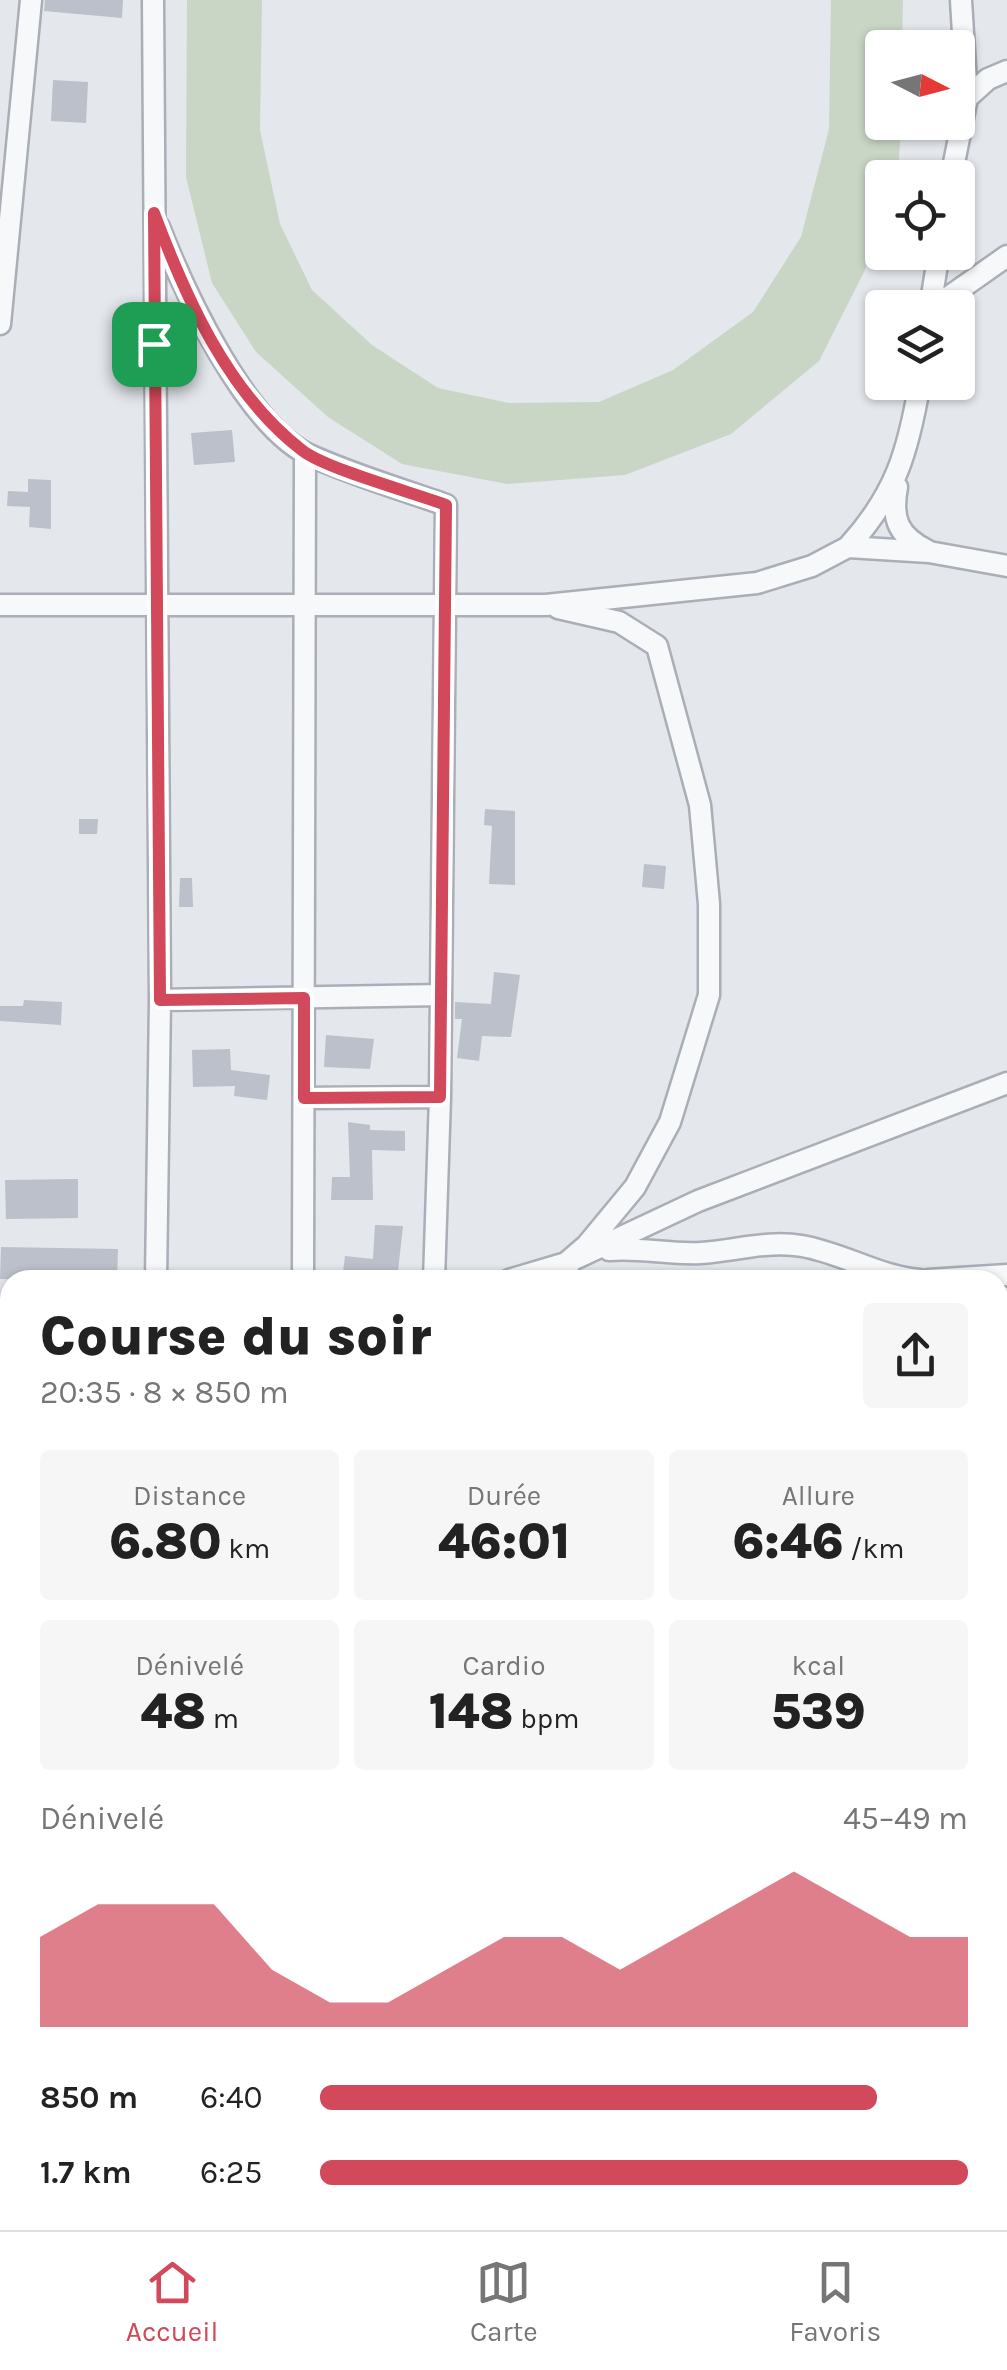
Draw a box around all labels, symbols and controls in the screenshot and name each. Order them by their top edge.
north arrow [865,30,975,140]
map controls [865,30,975,400]
button: locate [865,160,975,270]
button: layers [865,290,975,400]
pin [112,302,197,387]
icon: arrive [127,317,182,372]
button: share [863,1303,968,1408]
text: Course du soir [40,1304,432,1368]
text: 20:35 · 8 × 850 m [40,1374,289,1411]
text: Distance [133,1479,246,1512]
text: Durée [467,1479,541,1512]
text: Allure [782,1479,855,1512]
text: 6.80 [109,1512,222,1571]
text: 46:01 [438,1512,570,1571]
text: 6:46 [732,1512,844,1571]
text: km [222,1532,270,1565]
text: /km [844,1532,904,1565]
text: Dénivelé [135,1649,244,1682]
text: Cardio [463,1649,545,1682]
text: kcal [792,1649,845,1682]
text: 48 [140,1682,206,1741]
text: 148 [429,1682,514,1741]
text: 539 [771,1682,866,1741]
text: m [206,1702,239,1735]
text: bpm [514,1702,579,1735]
text: Dénivelé [40,1800,164,1837]
text: 45–49 m [843,1800,968,1837]
text: 850 m [40,2079,138,2116]
text: 6:40 [200,2079,263,2116]
text: 1.7 km [40,2154,132,2191]
text: 6:25 [200,2154,262,2191]
tab: Accueil [126,2255,218,2348]
tab: Carte [470,2255,538,2348]
tab: Favoris [789,2255,881,2348]

